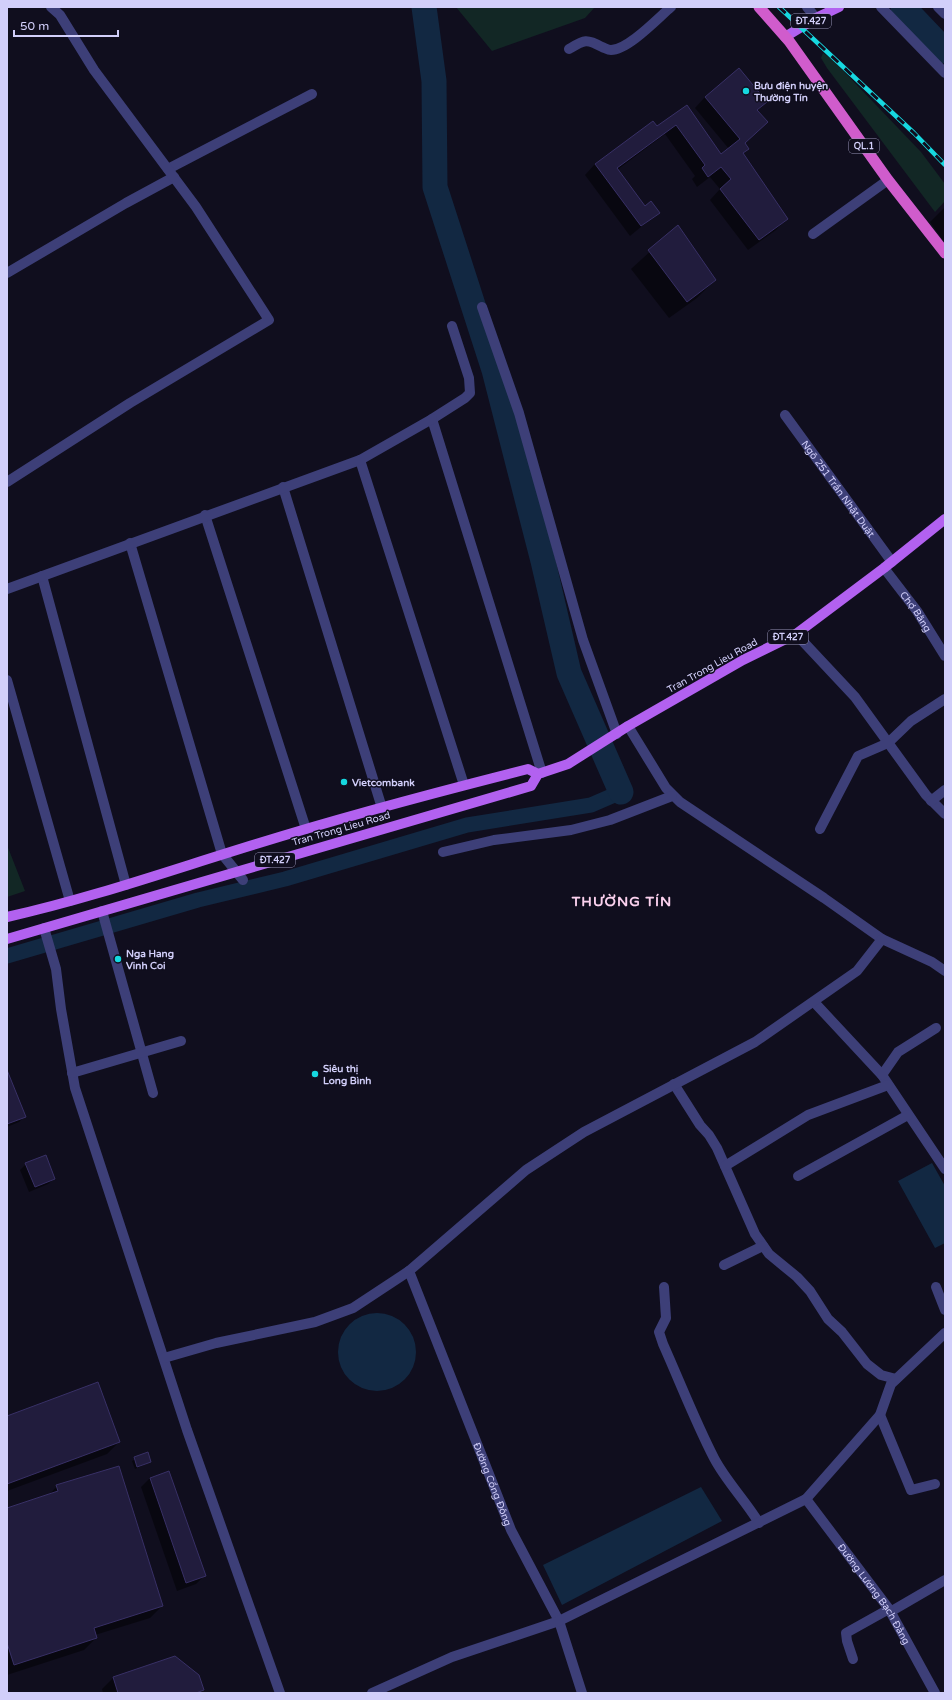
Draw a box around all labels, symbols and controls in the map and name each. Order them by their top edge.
scale bar [14,12,118,38]
road number: ĐT.427 [791,14,831,28]
text: 50 m [20,19,49,33]
place label: Bưu điện huyện Thường Tín [753,80,828,104]
marker: Bưu điện huyện Thường Tín [741,86,751,96]
road number: QL.1 [849,139,879,153]
street label: Ngõ 251 Trần Nhật Duật [799,438,877,540]
street label: Chợ Bằng [897,589,933,634]
road number: ĐT.427 [768,630,808,644]
street label: Tran Trong Lieu Road [665,636,760,696]
marker: Vietcombank [339,777,349,787]
place label: Vietcombank [352,777,415,789]
street label: Tran Trong Lieu Road [291,809,392,849]
road number: ĐT.427 [255,853,295,867]
district label: THƯỜNG TÍN [571,893,672,910]
place label: Nga Hang Vinh Coi [126,948,174,972]
marker: Nga Hang Vinh Coi [113,954,123,964]
place label: Siêu thị Long Bình [323,1063,371,1087]
marker: Siêu thị Long Bình [310,1069,320,1079]
street label: Đường Cổng Đông [470,1441,514,1528]
street label: Đường Lương Bạch Đằng [835,1541,912,1647]

